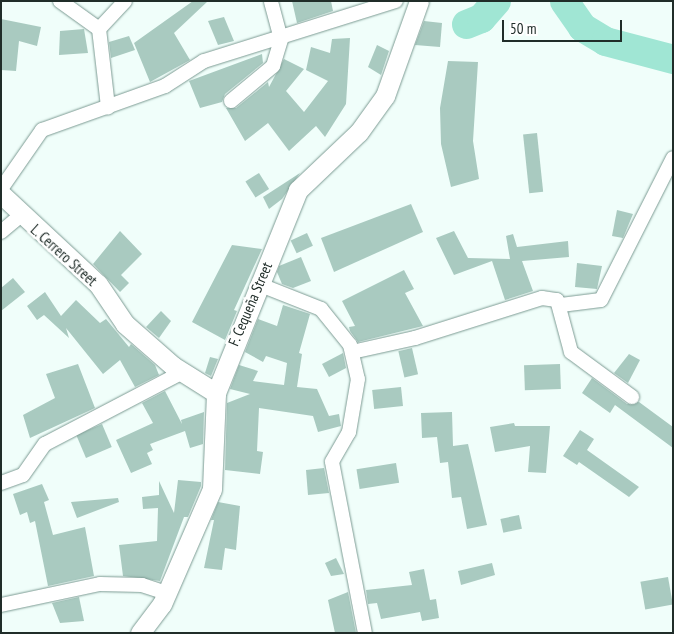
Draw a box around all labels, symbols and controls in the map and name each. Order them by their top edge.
scale bar [504,10,624,42]
text: 50 m [510,19,536,38]
street label: L. Cerrero Street [27,220,101,290]
street label: F. Cequeña Street [224,259,276,349]

